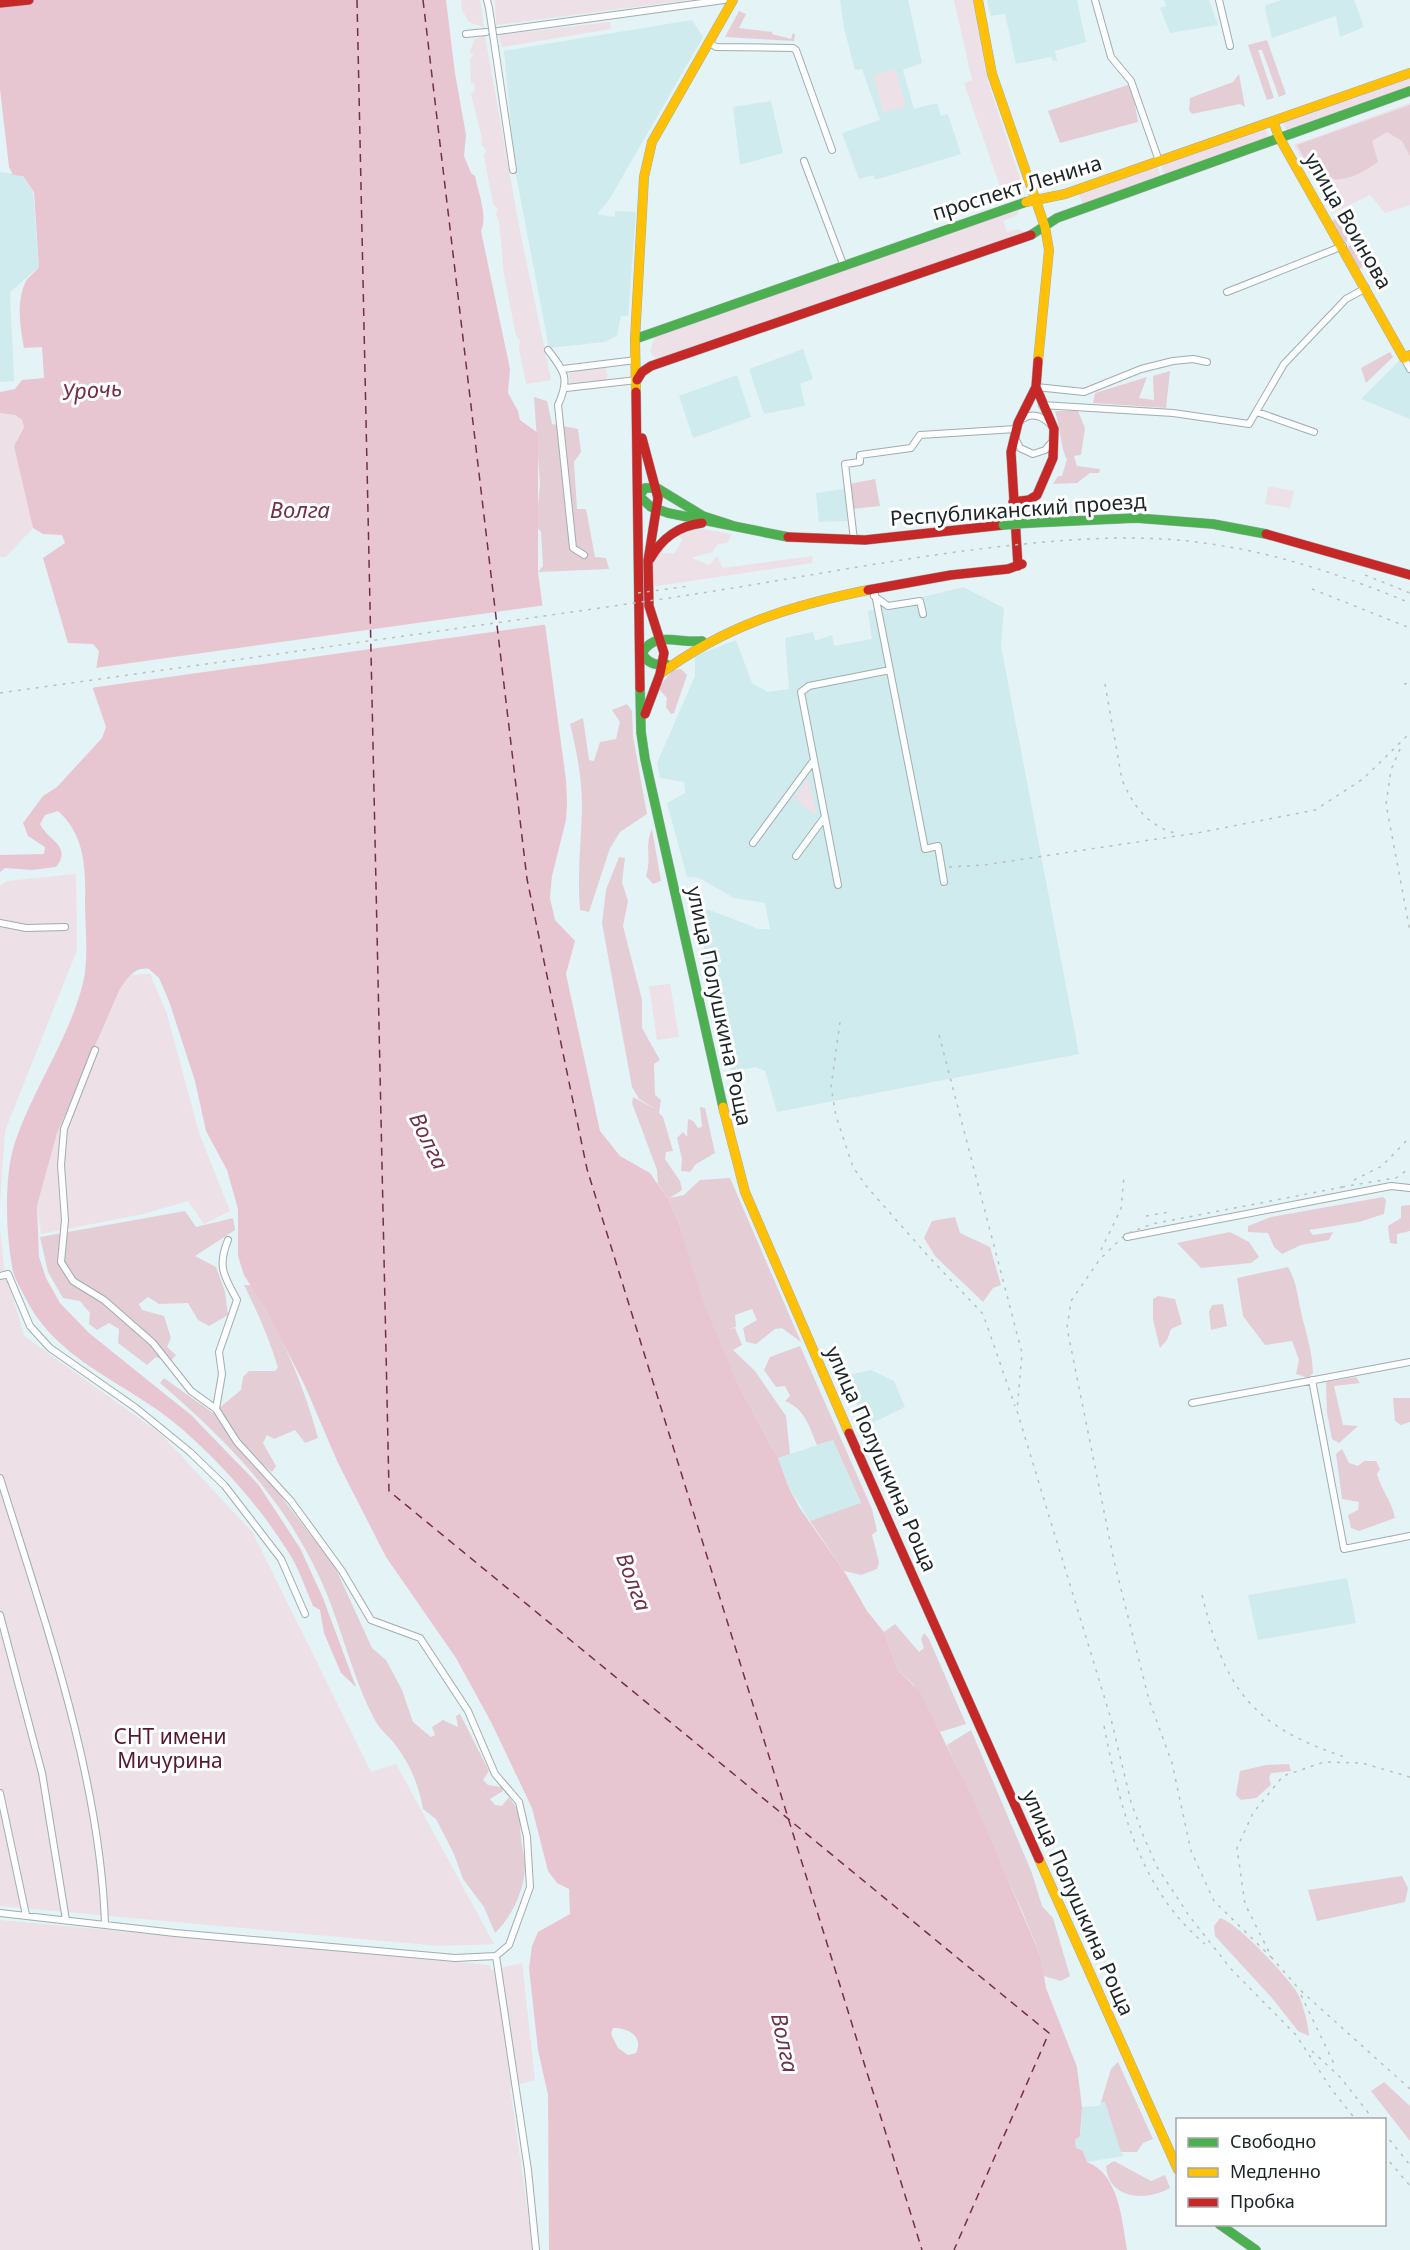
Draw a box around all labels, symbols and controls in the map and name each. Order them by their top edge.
street label: улица Воинова [1298,147,1399,294]
street label: проспект Ленина [929,148,1105,226]
water label: Урочь [61,372,123,406]
street label: Республиканский проезд [889,486,1147,532]
water label: Волга [270,494,330,524]
street label: улица Полушкина Роща [681,883,759,1128]
water label: Волга [403,1107,457,1174]
street label: улица Полушкина Роща [819,1341,944,1576]
water label: Волга [610,1548,660,1615]
park label: СНТ имени Мичурина [114,1722,226,1774]
street label: улица Полушкина Роща [1016,1785,1141,2020]
water label: Волга [765,2010,807,2075]
legend [1176,2118,1386,2226]
text: Свободно [1230,2129,1316,2153]
text: Медленно [1230,2159,1321,2183]
text: Пробка [1230,2189,1295,2213]

